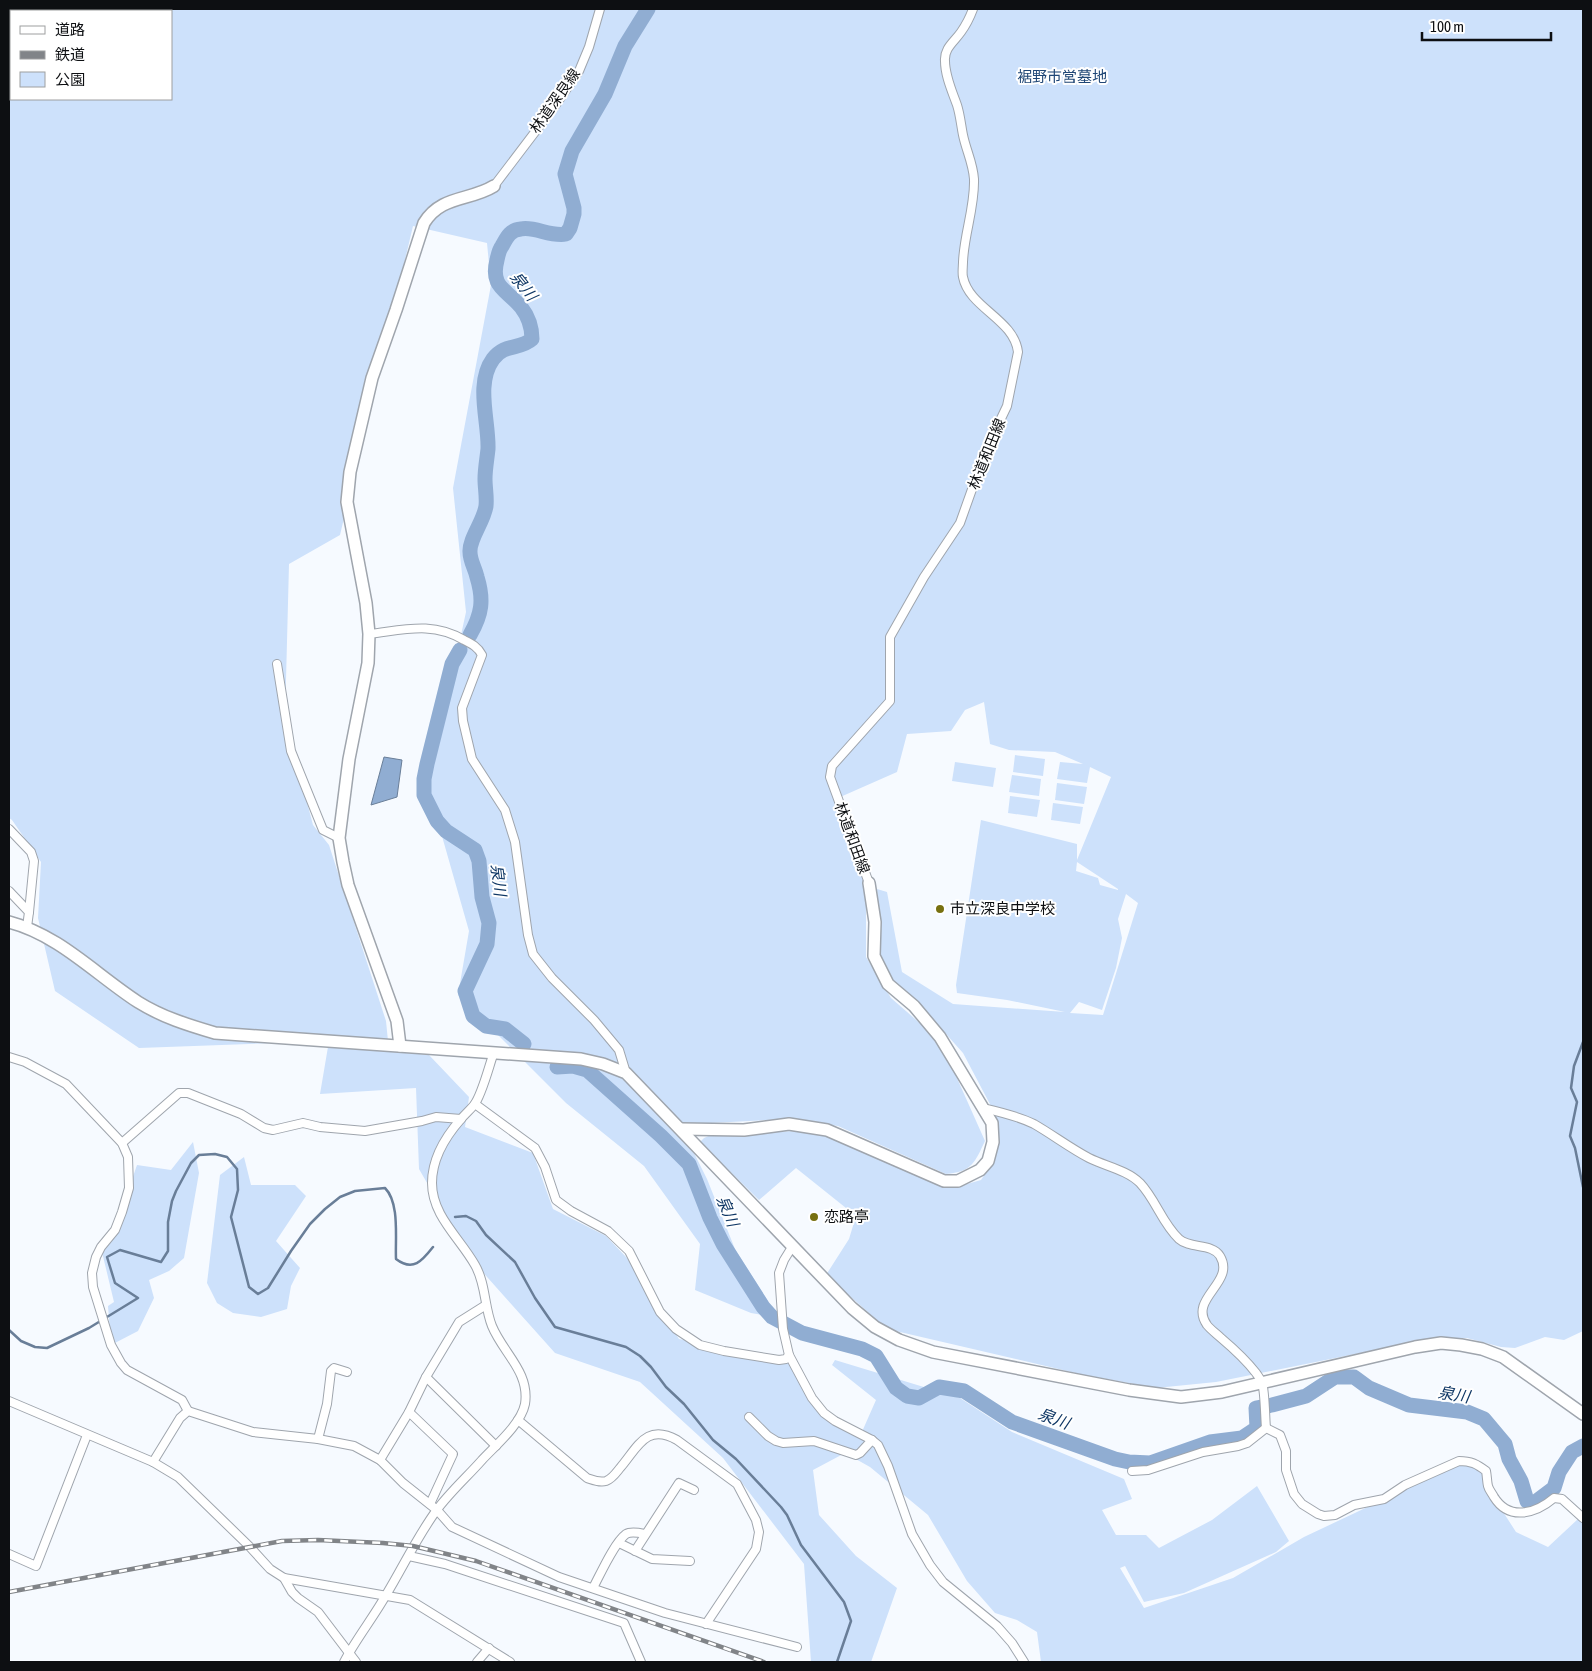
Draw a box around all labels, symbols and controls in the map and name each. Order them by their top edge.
legend [10,10,172,100]
scale bar [1422,10,1551,42]
text: 100 m [1430,18,1464,35]
text: 道路 [55,21,85,38]
text: 鉄道 [55,46,85,63]
street label: 林道深良線 [526,65,583,136]
park label: 裾野市営墓地 [1017,68,1107,85]
text: 公園 [55,71,85,88]
water label: 泉川 [507,268,542,306]
street label: 林道和田線 [965,416,1008,492]
street label: 林道和田線 [832,800,873,876]
water label: 泉川 [488,863,510,899]
place label: 市立深良中学校 [950,900,1055,917]
marker: 市立深良中学校 [934,903,946,915]
water label: 泉川 [713,1193,743,1231]
place label: 恋路亭 [824,1208,869,1225]
marker: 恋路亭 [808,1211,820,1223]
water label: 泉川 [1437,1383,1473,1406]
water label: 泉川 [1036,1404,1074,1433]

